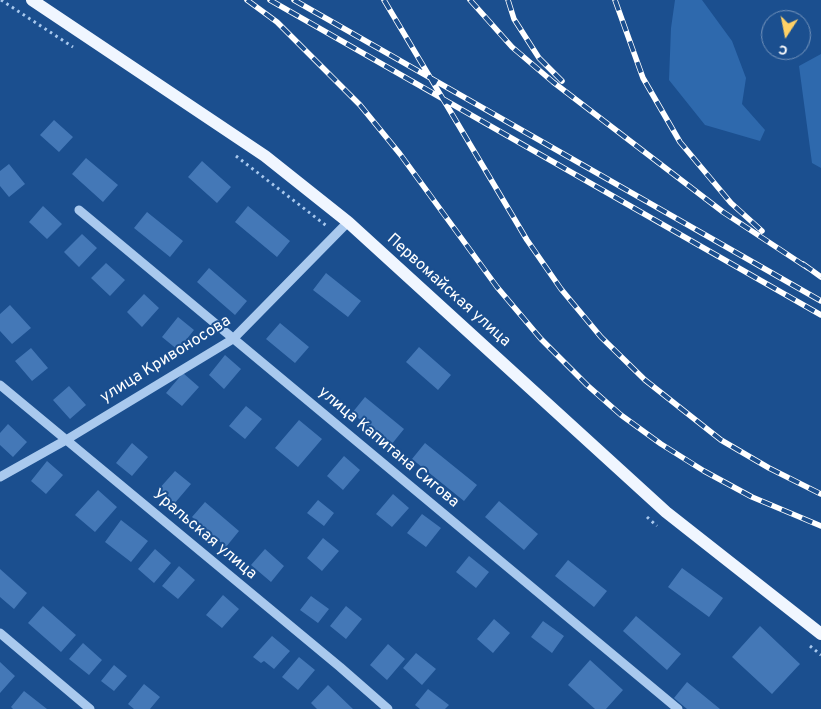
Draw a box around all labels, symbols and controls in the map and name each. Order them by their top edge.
north arrow [761,10,811,60]
text: С [777,40,789,58]
street label: Первомайская улица [382,230,514,352]
street label: улица Кривоносова [97,312,235,408]
street label: улица Капитана Сигова [314,383,462,513]
street label: Уральская улица [148,486,260,584]

